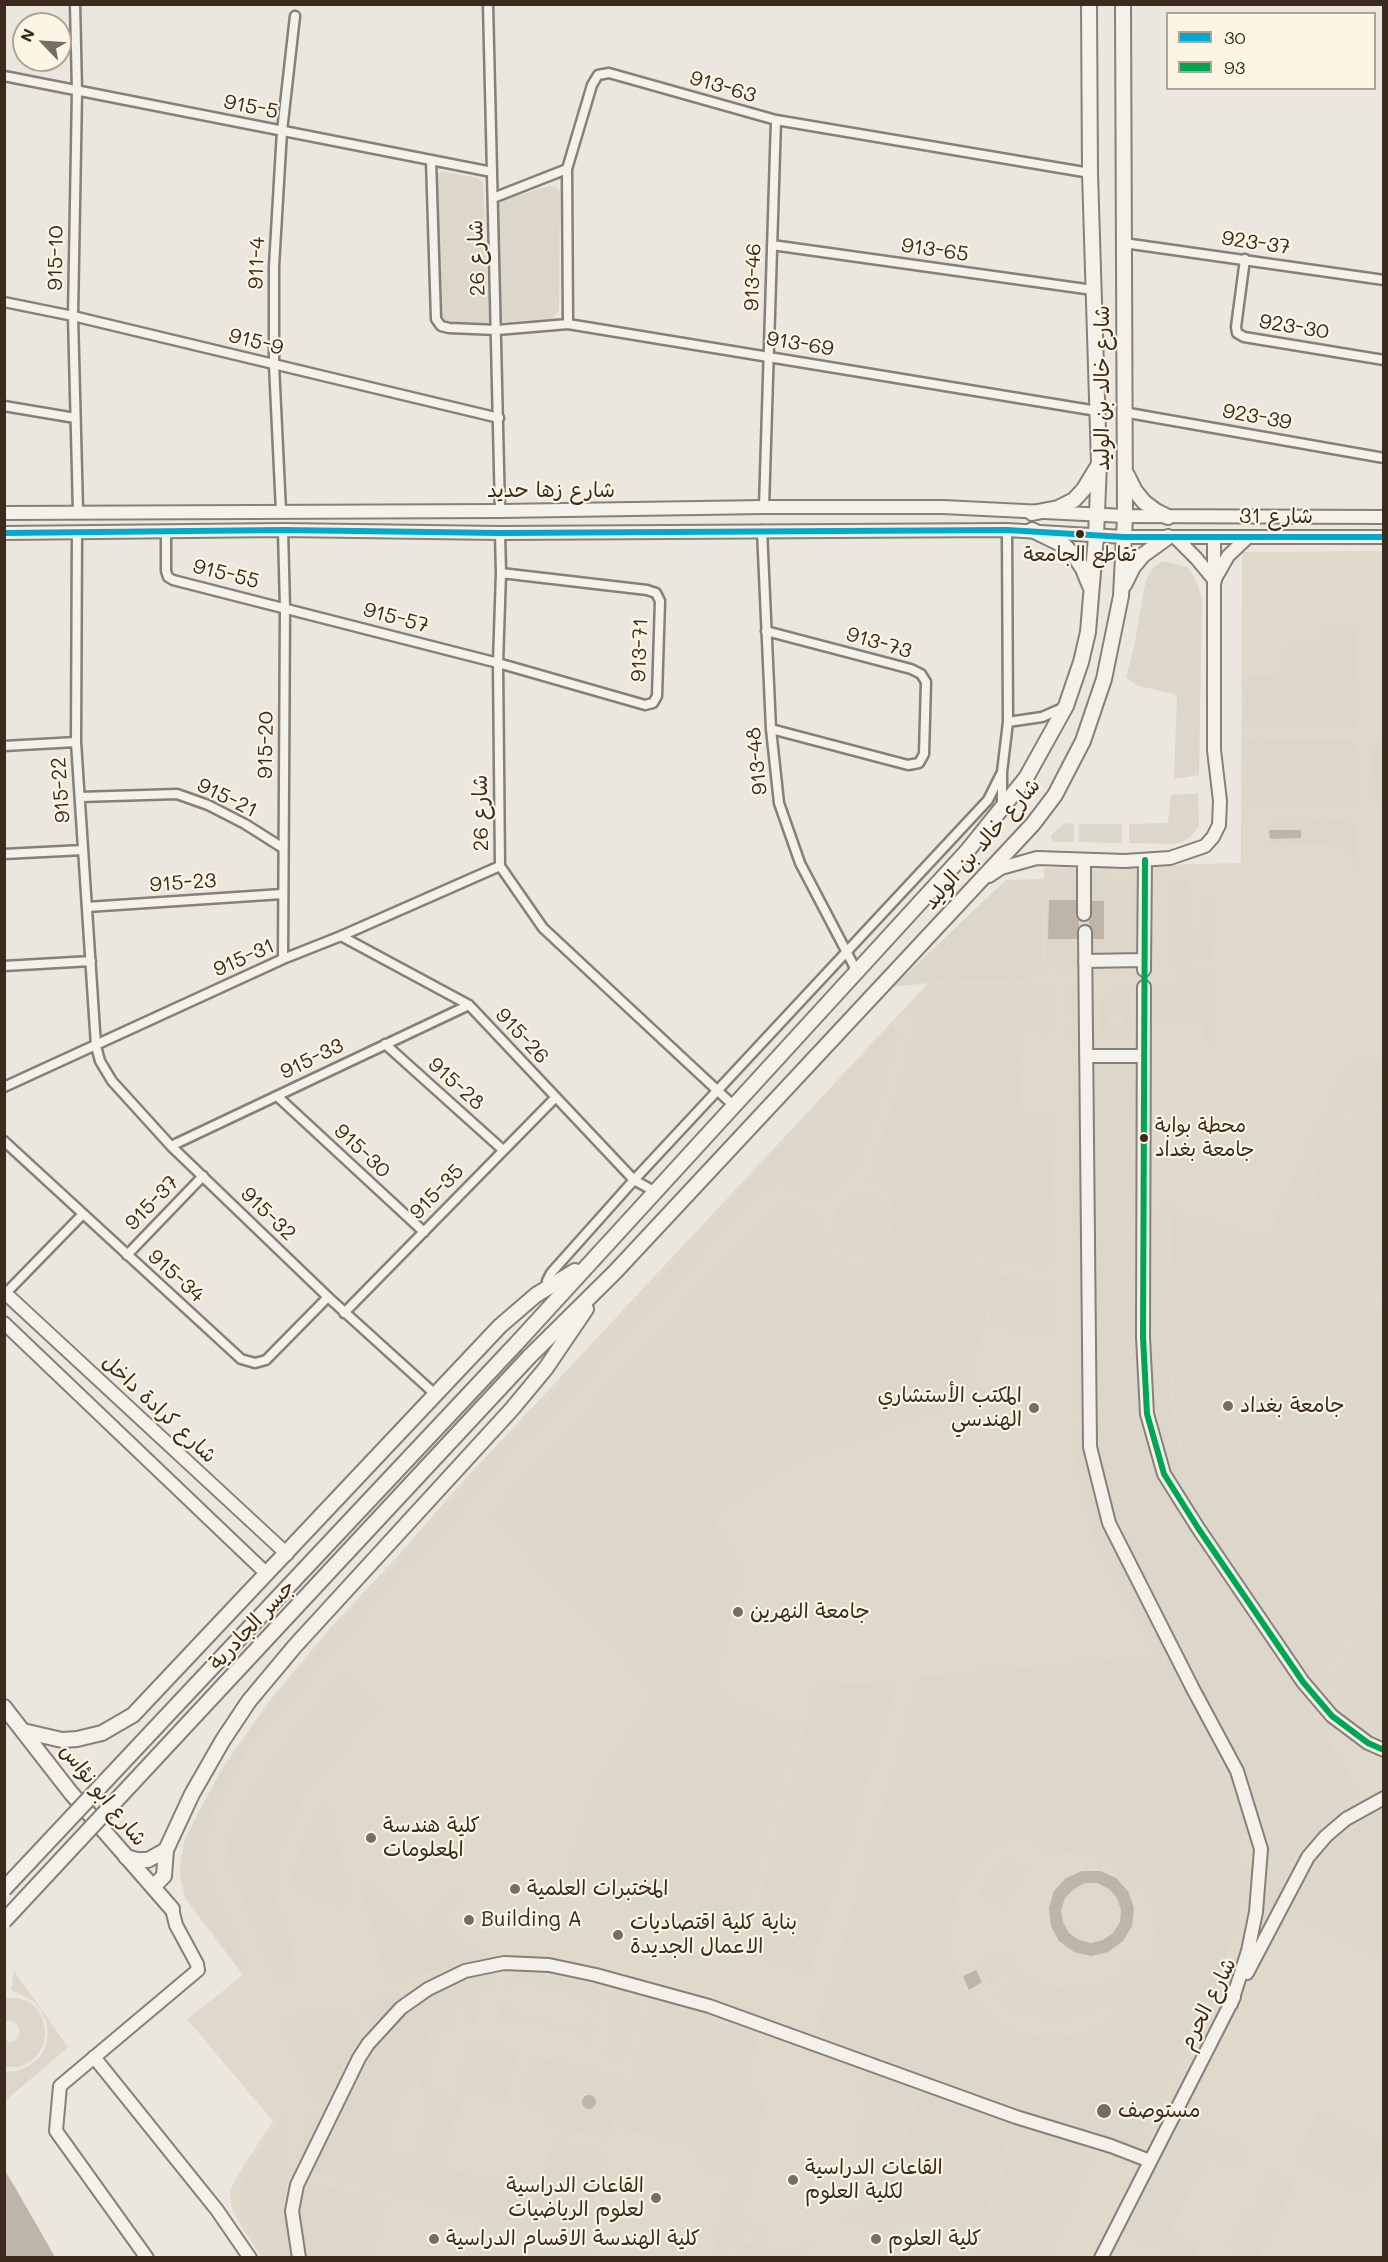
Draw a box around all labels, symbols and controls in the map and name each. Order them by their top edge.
north arrow [12,12,72,72]
legend [1166,12,1376,90]
text: N [15,25,39,45]
text: 30 [1224,25,1246,49]
text: 93 [1224,55,1245,79]
street label: 913-63 [687,66,759,108]
street label: 915-5 [222,89,280,125]
street label: شارع 26 [463,219,491,297]
street label: 915-10 [43,225,69,291]
street label: 923-37 [1220,226,1292,260]
street label: 913-65 [900,233,970,267]
street label: 911-4 [243,236,271,290]
street label: 913-46 [739,243,767,311]
street label: شارع خالد بن الوليد [1090,305,1116,471]
street label: 923-30 [1257,309,1331,345]
street label: 915-9 [226,323,286,361]
street label: 913-69 [764,326,836,362]
street label: 923-39 [1220,399,1294,435]
street label: شارع زها حديد [487,478,615,504]
street label: شارع 31 [1239,504,1313,530]
marker: تقاطع الجامعة [1074,528,1086,540]
place label: تقاطع الجامعة [1024,543,1136,567]
street label: 915-55 [190,554,262,594]
street label: 915-57 [360,597,432,639]
street label: 913-71 [626,618,654,682]
street label: 913-73 [843,622,915,664]
street label: 915-20 [253,711,279,779]
street label: 913-48 [741,726,773,796]
street label: 915-22 [46,756,76,824]
street label: 915-21 [193,773,261,823]
street label: شارع خالد بن الوليد [918,773,1046,915]
street label: شارع 26 [468,775,494,851]
street label: 915-23 [149,868,217,898]
street label: 915-31 [209,933,279,983]
street label: 915-26 [490,1003,554,1069]
street label: 915-33 [276,1033,348,1085]
street label: 915-28 [423,1052,489,1116]
place label: محطة بوابة جامعة بغداد [1155,1114,1255,1161]
street label: 915-30 [328,1119,396,1183]
marker: محطة بوابة جامعة بغداد [1138,1132,1150,1144]
street label: 915-35 [405,1159,469,1225]
street label: 915-37 [120,1170,184,1236]
street label: 915-32 [235,1182,301,1246]
street label: 915-34 [142,1244,210,1308]
street label: شارع كرادة داخل [96,1349,222,1469]
place label: المكتب الأستشاري الهندسي [877,1383,1022,1433]
place label: جامعة بغداد [1240,1393,1345,1419]
marker: جامعة بغداد [1221,1399,1235,1413]
marker: المكتب الأستشاري الهندسي [1027,1401,1041,1415]
street label: جسر الجادرية [204,1575,300,1675]
place label: جامعة النهرين [750,1599,870,1625]
marker: جامعة النهرين [731,1605,745,1619]
street label: شارع ابو نؤاس [54,1739,152,1851]
place label: كلية هندسة المعلومات [383,1813,480,1863]
marker: كلية هندسة المعلومات [364,1831,378,1845]
place label: المختبرات العلمية [527,1876,668,1902]
marker: المختبرات العلمية [508,1882,522,1896]
place label: Building A [481,1907,582,1933]
place label: بناية كلية اقتصاديات الاعمال الجديدة [630,1910,797,1960]
marker: Building A [462,1913,476,1927]
marker: بناية كلية اقتصاديات الاعمال الجديدة [611,1928,625,1942]
street label: شارع الحرم [1174,1954,1242,2054]
place label: مستوصف [1118,2098,1200,2124]
marker: مستوصف [1095,2102,1113,2120]
place label: القاعات الدراسية لكلية العلوم [805,2155,943,2205]
place label: القاعات الدراسية لعلوم الرياضيات [506,2173,644,2223]
marker: القاعات الدراسية لكلية العلوم [786,2173,800,2187]
marker: القاعات الدراسية لعلوم الرياضيات [649,2191,663,2205]
place label: كلية الهندسة الاقسام الدراسية [446,2226,700,2252]
place label: كلية العلوم [888,2226,982,2252]
marker: كلية الهندسة الاقسام الدراسية [427,2232,441,2246]
marker: كلية العلوم [869,2232,883,2246]

